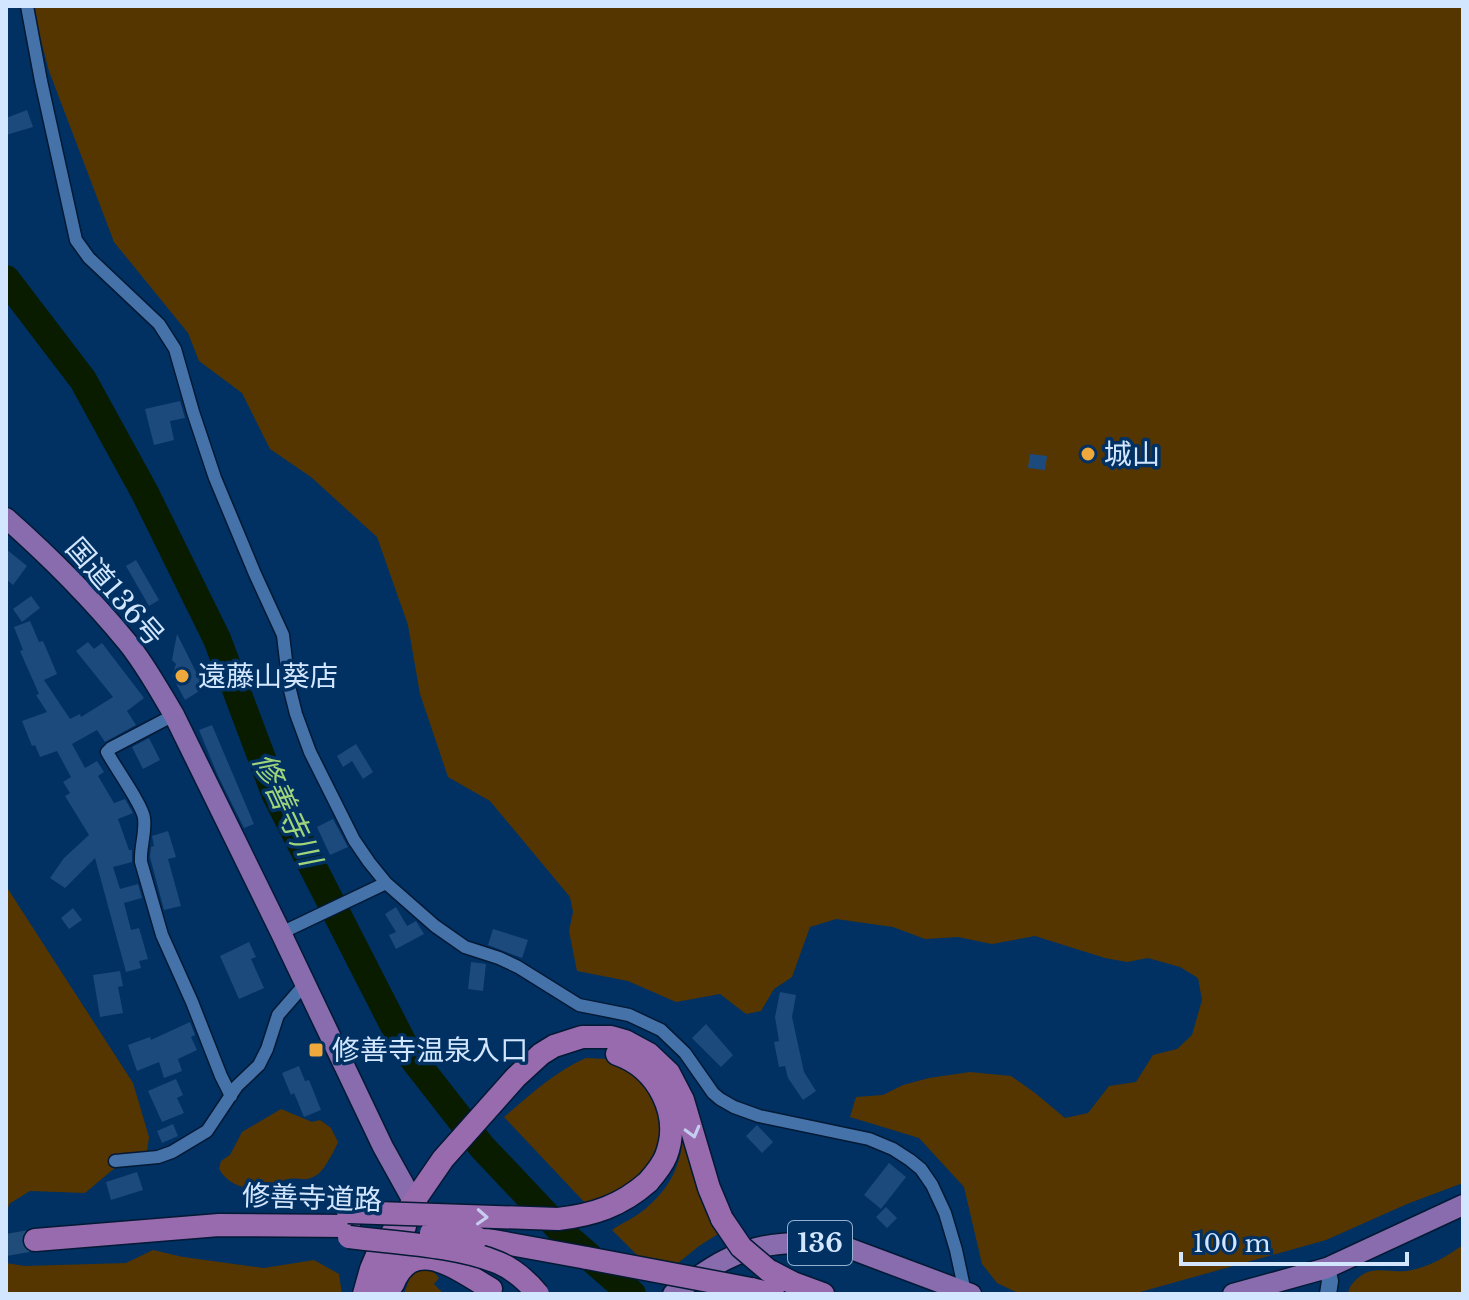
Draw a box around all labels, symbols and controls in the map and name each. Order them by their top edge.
place label: 城山 [1104,437,1160,472]
marker: 城山 [1079,445,1097,463]
street label: 国道136号 [59,531,171,653]
place label: 遠藤山葵店 [198,659,338,694]
marker: 遠藤山葵店 [173,667,191,685]
water label: 修善寺川 [245,747,330,874]
place label: 修善寺温泉入口 [332,1033,528,1068]
marker: 修善寺温泉入口 [307,1041,325,1059]
one-way arrow [683,1125,700,1139]
street label: 修善寺道路 [241,1178,383,1218]
one-way arrow [476,1208,489,1225]
scale bar [1181,1216,1407,1266]
road number: 136 [788,1221,852,1265]
text: 100 m [1193,1229,1271,1258]

